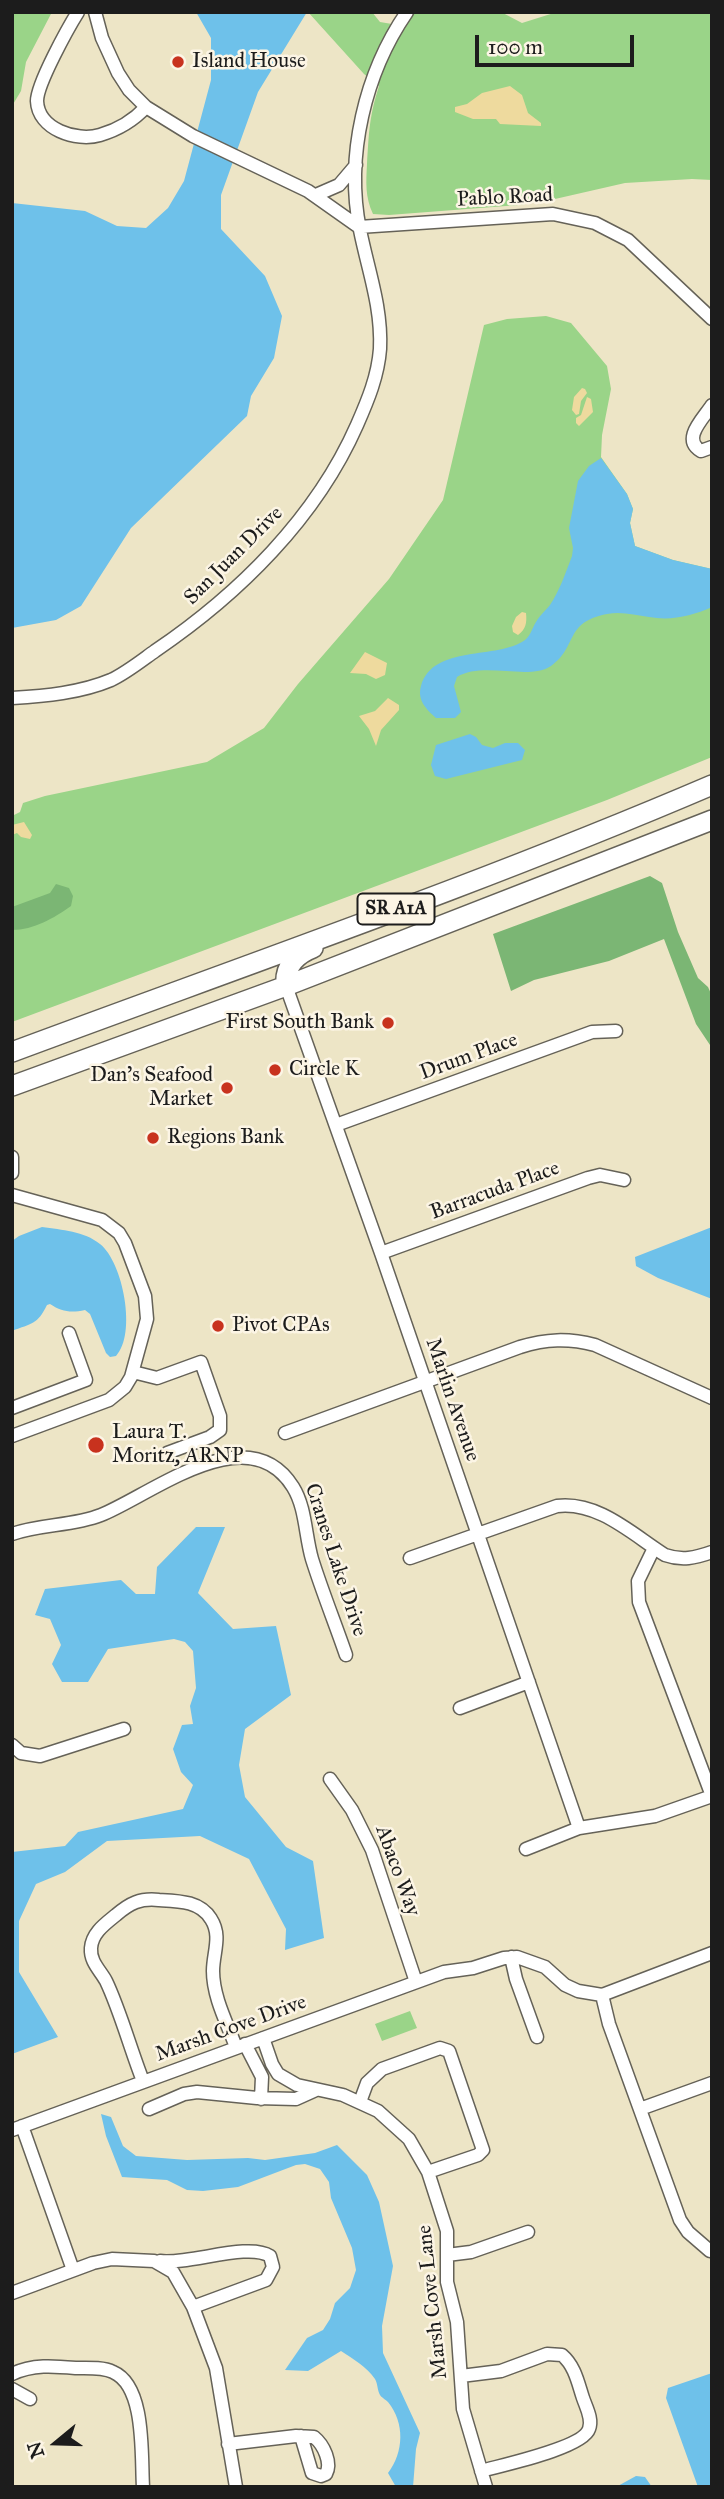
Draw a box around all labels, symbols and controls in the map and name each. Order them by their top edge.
scale bar [479,21,638,65]
text: 100 m [488,34,543,60]
place label: Island House [192,49,306,75]
marker: Island House [170,54,186,70]
street label: Pablo Road [456,183,554,213]
street label: San Juan Drive [179,501,289,611]
road number: SR A1A [358,894,434,925]
place label: First South Bank [226,1010,374,1036]
marker: First South Bank [380,1015,396,1031]
street label: Drum Place [417,1028,521,1086]
place label: Circle K [289,1057,360,1083]
marker: Circle K [267,1062,283,1078]
place label: Dan's Seafood Market [90,1063,213,1113]
marker: Dan's Seafood Market [219,1080,235,1096]
place label: Regions Bank [167,1125,284,1151]
marker: Regions Bank [145,1130,161,1146]
street label: Barracuda Place [427,1156,563,1226]
place label: Pivot CPAs [232,1313,330,1339]
marker: Pivot CPAs [210,1318,226,1334]
street label: Marlin Avenue [419,1335,485,1465]
place label: Laura T. Moritz, ARNP [112,1420,243,1470]
marker: Laura T. Moritz, ARNP [86,1435,106,1455]
street label: Cranes Lake Drive [298,1480,372,1640]
street label: Abaco Way [369,1822,425,1920]
street label: Marsh Cove Drive [152,1990,310,2068]
street label: Marsh Cove Lane [412,2224,454,2380]
north arrow [21,2408,91,2478]
text: N [22,2439,49,2461]

